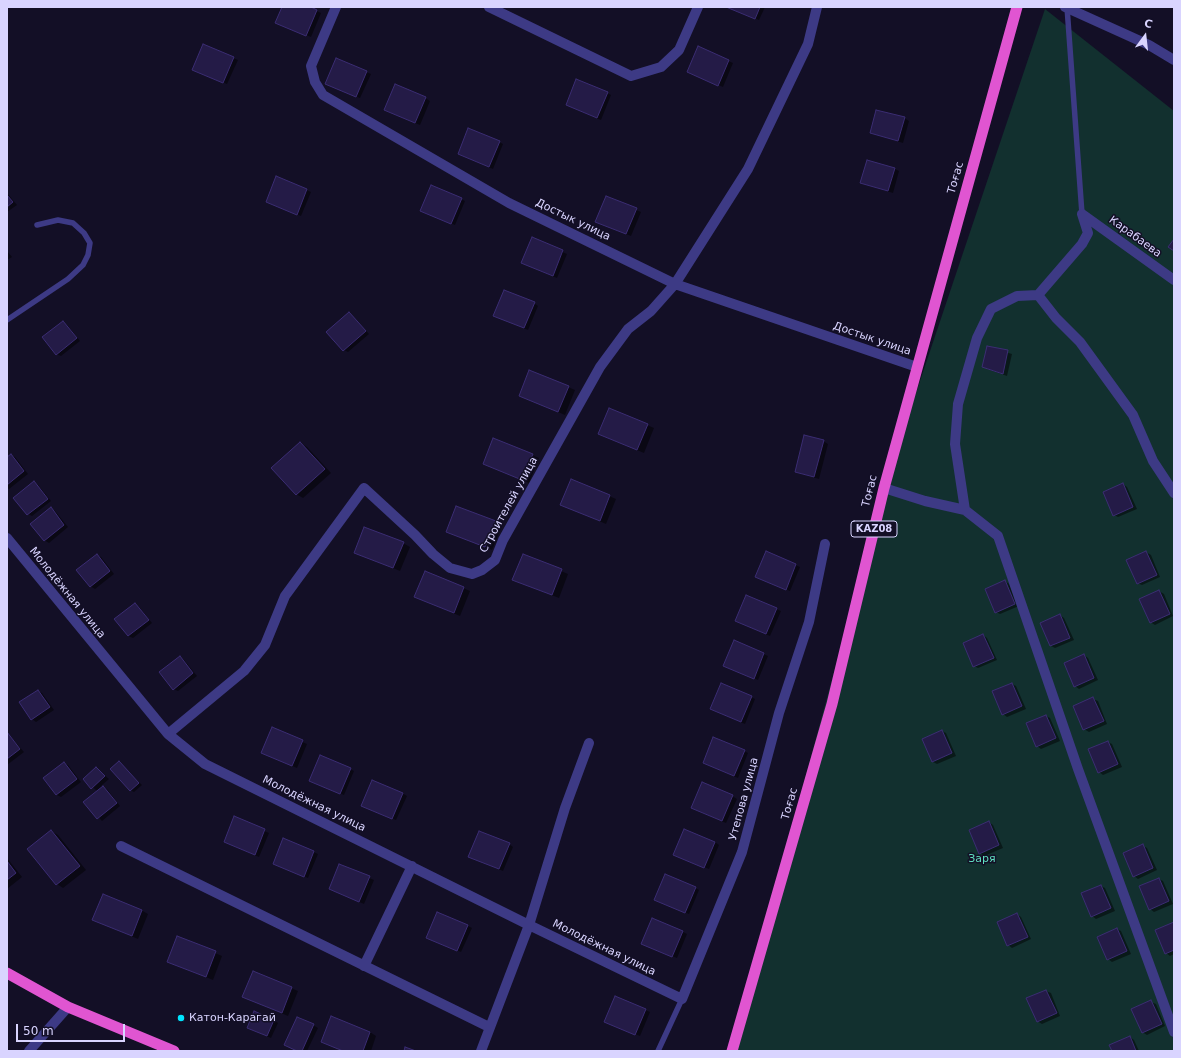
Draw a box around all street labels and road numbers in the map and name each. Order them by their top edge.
street label: Тоғас [945,160,967,196]
street label: Достык улица [533,196,613,244]
street label: Карабаева [1106,214,1164,260]
street label: Достык улица [831,319,913,359]
street label: Строителей улица [477,455,541,555]
street label: Тоғас [860,474,880,508]
road number: KAZ08 [851,521,897,537]
street label: Молодёжная улица [26,545,108,641]
street label: Утепова улица [727,756,761,842]
street label: Молодёжная улица [260,773,368,835]
street label: Тоғас [779,786,801,822]
street label: Молодёжная улица [550,917,658,979]

